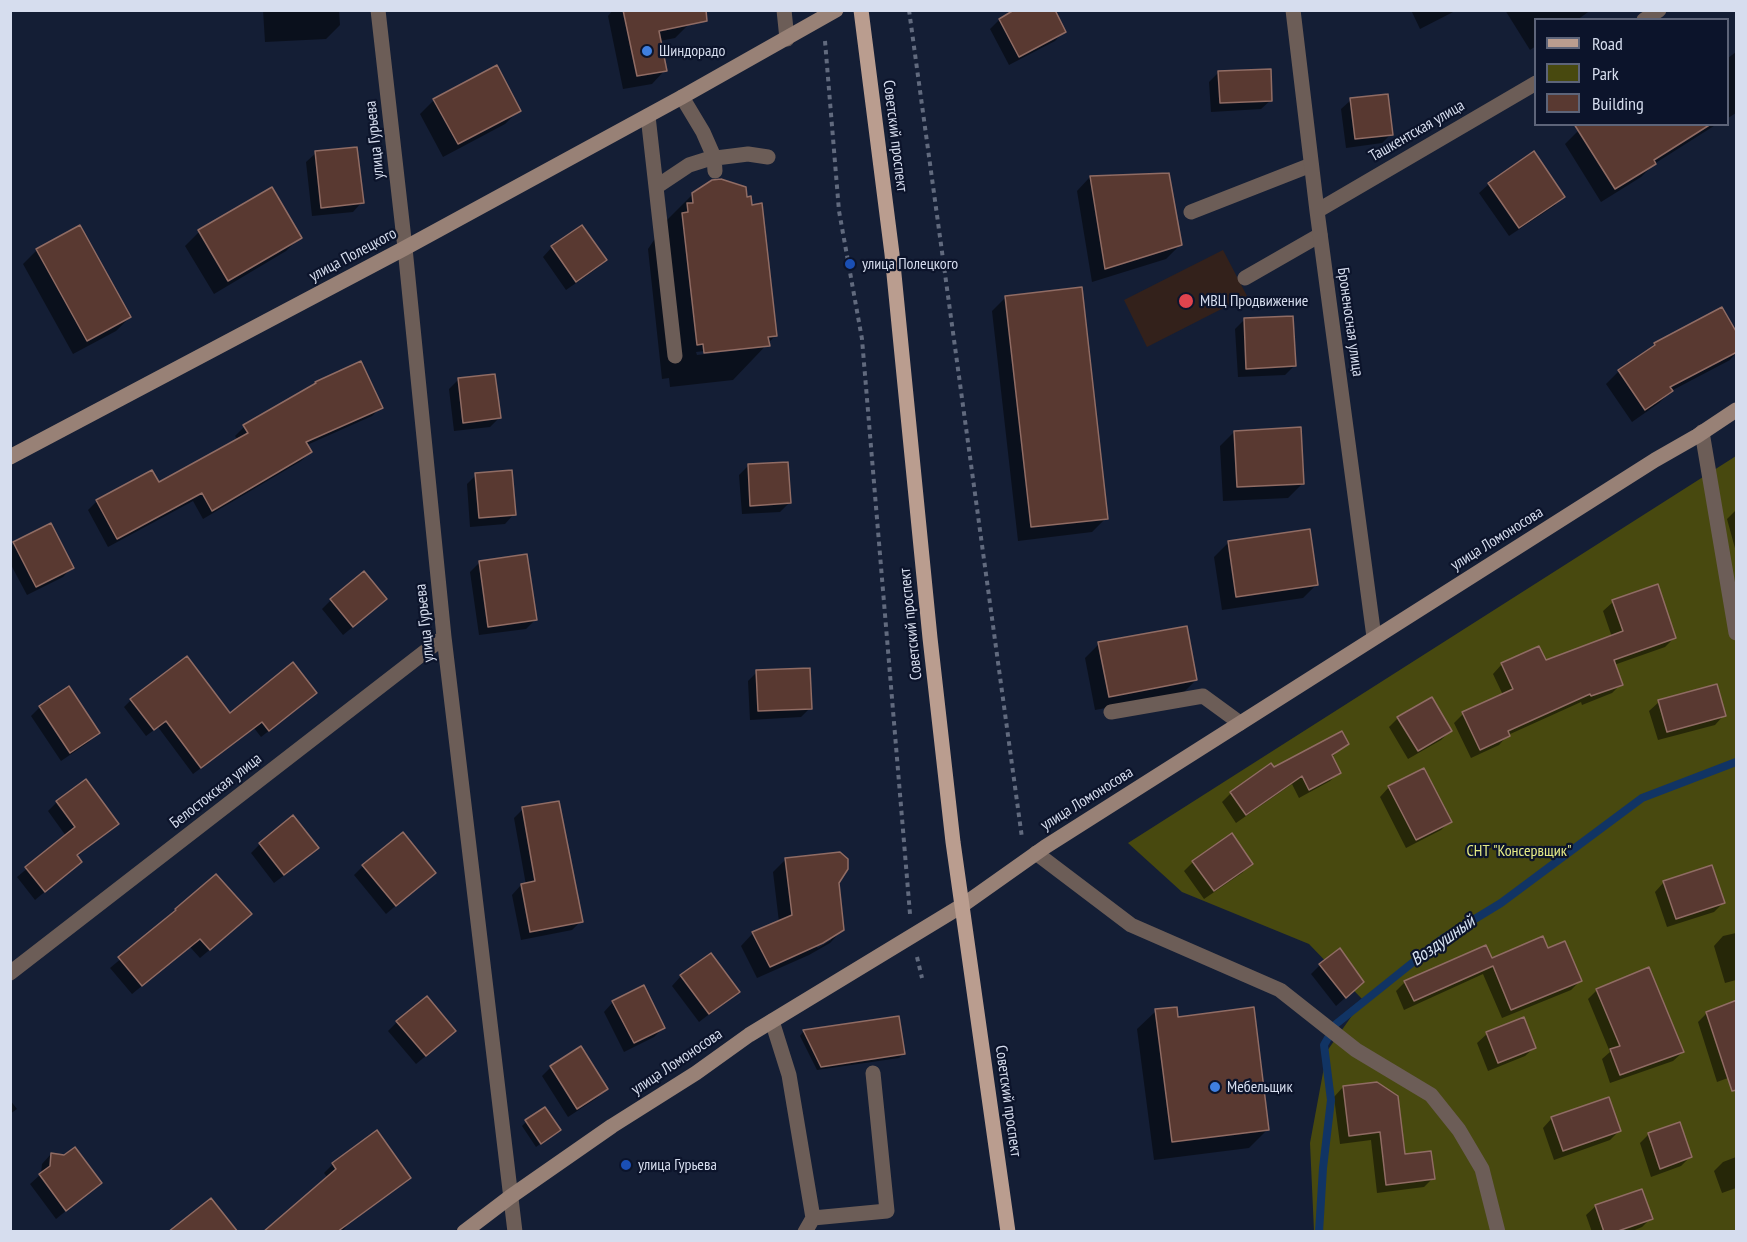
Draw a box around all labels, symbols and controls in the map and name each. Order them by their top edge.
legend [1534,18,1729,126]
text: Road [1592,32,1623,55]
place label: Шиндорадо [659,41,725,61]
marker: Шиндорадо [640,44,654,58]
text: Park [1592,62,1619,85]
street label: Советский проспект [879,79,911,193]
text: Building [1592,92,1644,115]
street label: Ташкентская улица [1366,96,1468,166]
street label: улица Гурьева [361,100,389,180]
street label: улица Полецкого [306,224,400,286]
place label: улица Полецкого [862,254,958,274]
marker: улица Полецкого [843,257,857,271]
street label: Броненосная улица [1333,266,1367,378]
place label: МВЦ Продвижение [1200,291,1308,311]
marker: МВЦ Продвижение [1177,292,1195,310]
street label: улица Ломоносова [1447,503,1547,575]
street label: Советский проспект [896,567,926,681]
street label: улица Гурьева [411,583,439,663]
street label: Белостокская улица [166,749,266,833]
street label: улица Ломоносова [1037,763,1137,835]
park label: СНТ "Консервщик" [1467,841,1571,861]
water label: Воздушный [1407,911,1479,971]
street label: улица Ломоносова [628,1025,726,1099]
street label: Советский проспект [991,1044,1025,1158]
place label: Мебельщик [1227,1077,1293,1097]
marker: Мебельщик [1208,1080,1222,1094]
place label: улица Гурьева [638,1155,717,1175]
marker: улица Гурьева [619,1158,633,1172]

